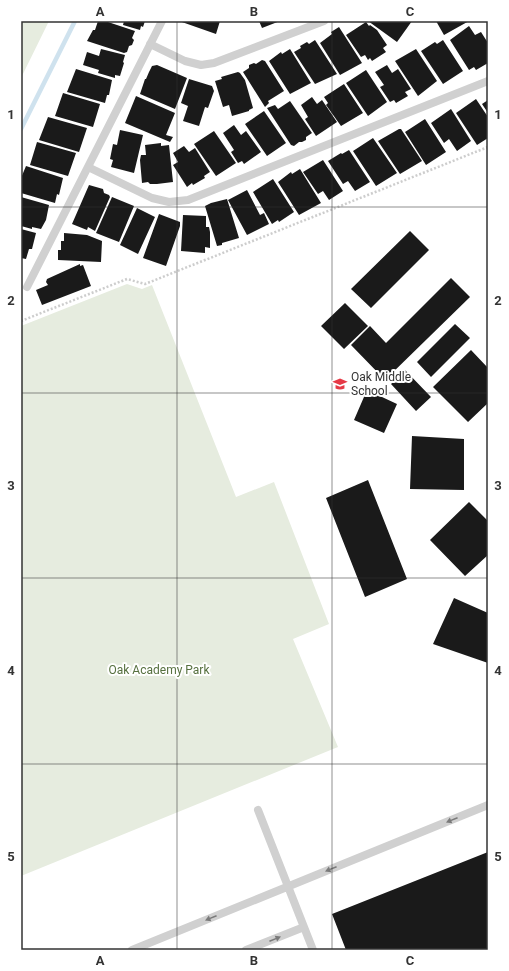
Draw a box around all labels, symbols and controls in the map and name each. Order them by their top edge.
text: A [96,4,105,19]
text: B [250,4,258,19]
text: C [406,4,415,19]
text: 1 [7,107,15,122]
text: 1 [494,107,502,122]
text: 2 [7,293,15,308]
text: 2 [494,293,502,308]
place label: Oak Middle School [351,370,411,398]
school or university icon: Oak Middle School [332,376,348,392]
text: 3 [7,478,15,493]
text: 3 [494,478,502,493]
text: 4 [7,663,15,678]
park label: Oak Academy Park [109,663,210,677]
text: 4 [494,663,502,678]
one-way arrow [446,817,457,823]
text: 5 [7,849,15,864]
text: 5 [494,849,502,864]
one-way arrow [326,866,337,872]
one-way arrow [204,915,216,921]
one-way arrow [269,935,281,941]
text: A [96,953,105,968]
text: B [250,953,258,968]
text: C [406,953,415,968]

